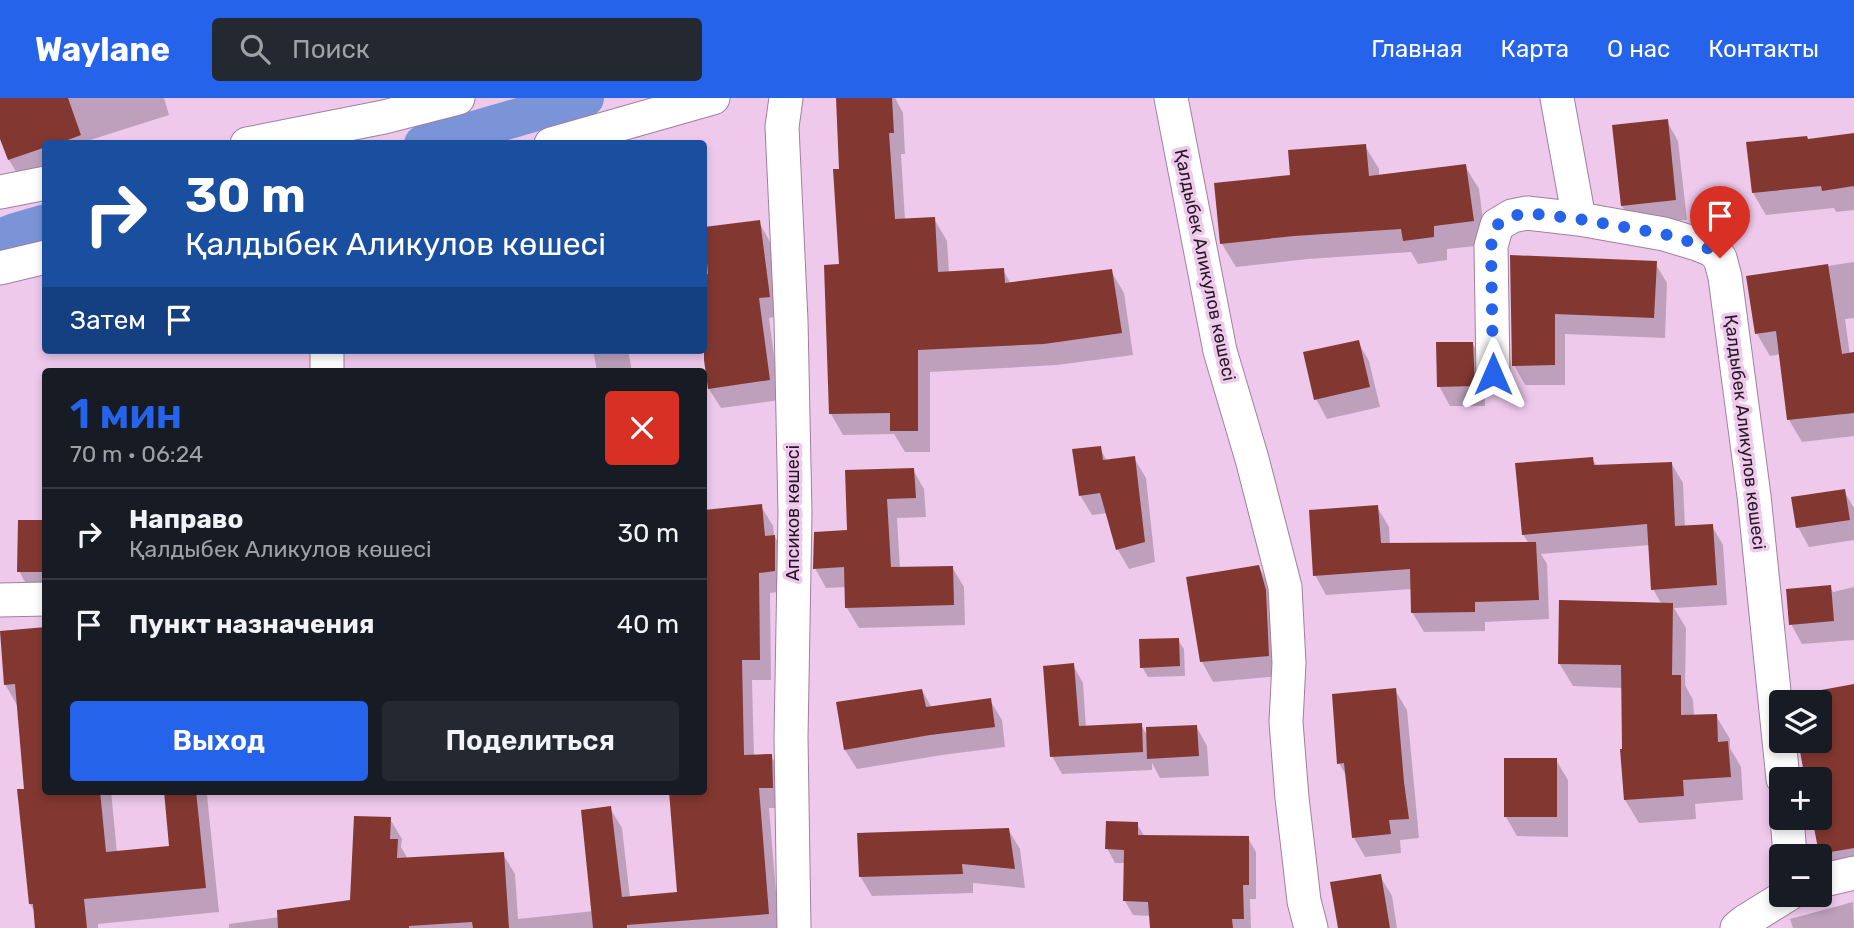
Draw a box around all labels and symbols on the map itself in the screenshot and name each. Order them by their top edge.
street label: Қалдыбек Аликулов көшесі [1170,147,1240,383]
pin [1690,186,1750,258]
street label: Қалдыбек Аликулов көшесі [1720,313,1770,551]
position arrow [1456,337,1530,411]
street label: Апсиков көшесі [782,445,804,581]

